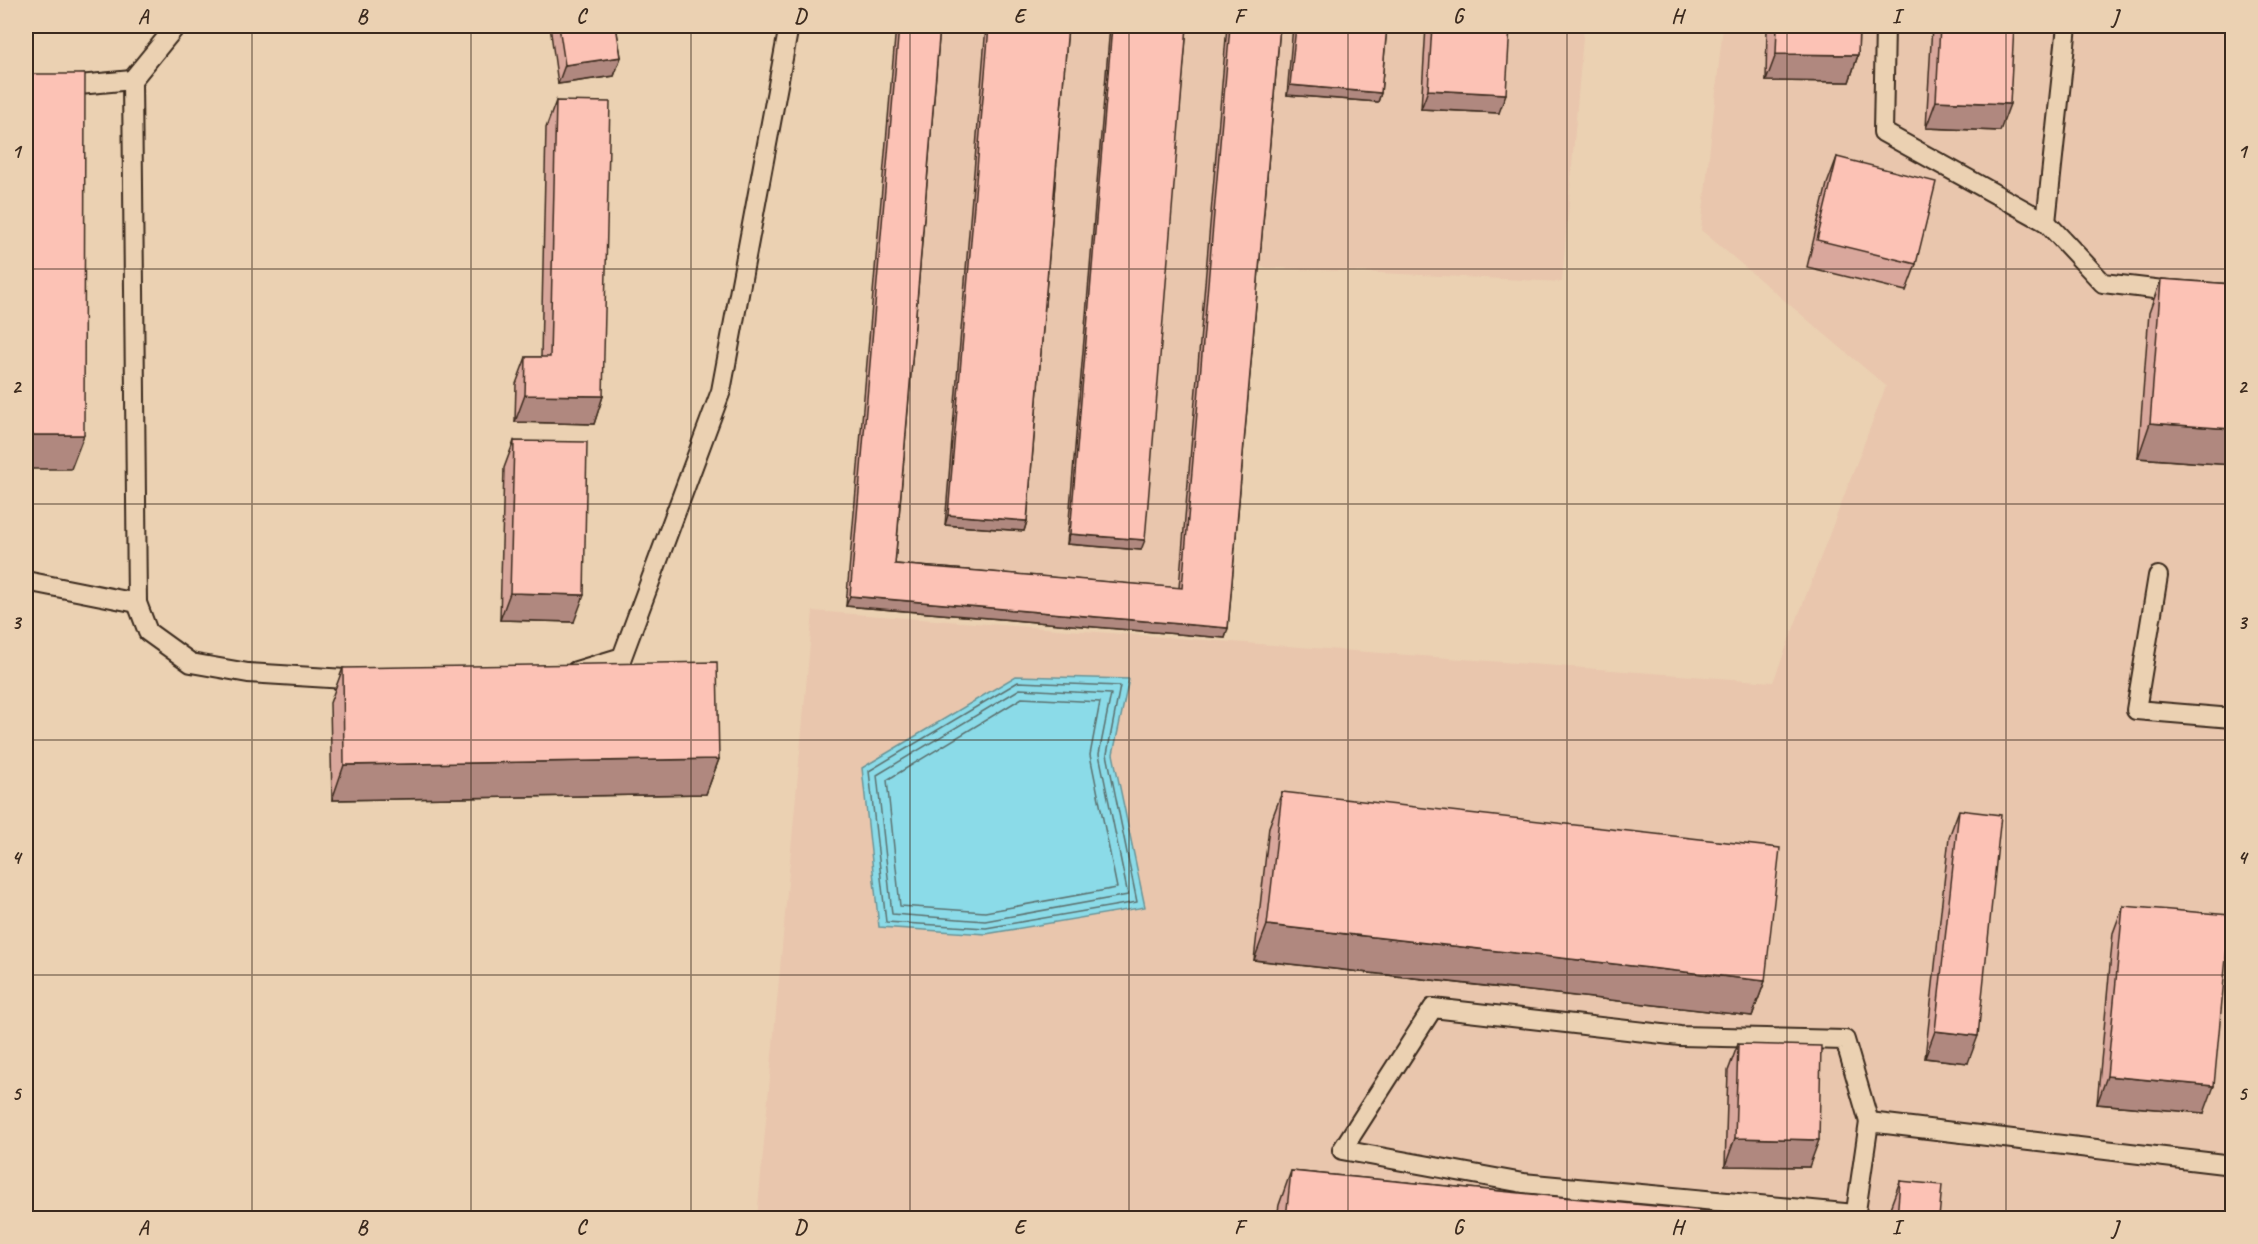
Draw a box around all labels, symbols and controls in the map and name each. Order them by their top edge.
text: A [138,4,150,29]
text: B [357,4,369,29]
text: C [576,4,588,29]
text: D [794,4,808,29]
text: E [1014,4,1028,29]
text: F [1234,4,1248,29]
text: G [1453,4,1466,29]
text: H [1671,4,1686,29]
text: I [1892,4,1905,29]
text: J [2110,4,2122,29]
text: 1 [12,139,23,164]
text: 1 [2238,139,2249,164]
text: 2 [12,374,23,399]
text: 2 [2238,374,2249,399]
text: 3 [12,610,23,635]
text: 3 [2238,610,2249,635]
text: 4 [12,845,24,870]
text: 4 [2238,845,2250,870]
text: 5 [12,1081,23,1106]
text: 5 [2238,1081,2249,1106]
text: A [138,1215,150,1240]
text: B [357,1215,369,1240]
text: C [576,1215,588,1240]
text: D [794,1215,808,1240]
text: E [1014,1215,1028,1240]
text: F [1234,1215,1248,1240]
text: G [1453,1215,1466,1240]
text: H [1671,1215,1686,1240]
text: I [1892,1215,1905,1240]
text: J [2110,1215,2122,1240]

